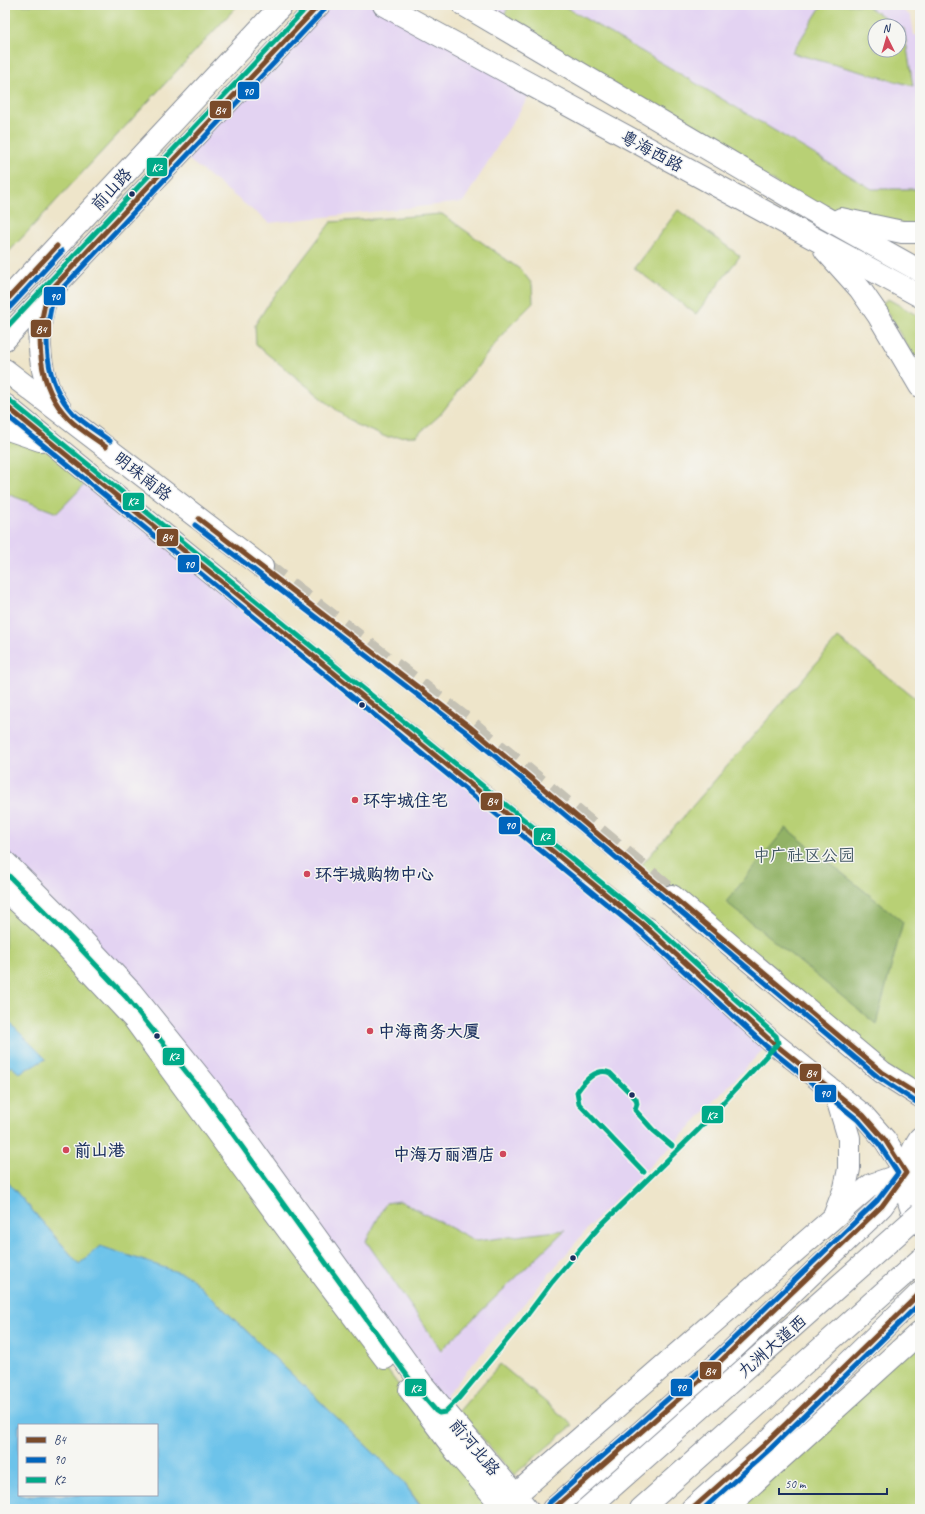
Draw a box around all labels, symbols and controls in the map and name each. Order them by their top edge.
north arrow [867,18,907,58]
text: N [882,21,892,35]
line badge: 90 [237,81,260,100]
text: 90 [243,84,254,98]
line badge: B4 [209,100,232,119]
text: B4 [215,103,227,117]
street label: 粤海西路 [617,126,687,177]
line badge: K2 [146,157,168,177]
text: K2 [152,160,163,174]
street label: 前山路 [86,164,136,215]
unlabelled marker [127,189,137,199]
line badge: 90 [43,286,66,306]
text: 90 [50,289,61,303]
line badge: B4 [30,319,52,338]
text: B4 [36,322,48,336]
street label: 明珠南路 [109,447,176,506]
line badge: K2 [122,492,145,511]
text: K2 [128,494,139,508]
line badge: B4 [156,528,179,547]
text: B4 [162,530,174,544]
line badge: 90 [177,554,200,573]
text: 90 [184,557,195,571]
unlabelled marker [357,700,367,710]
place label: 环宇城住宅 [363,790,448,811]
line badge: B4 [480,792,503,811]
text: B4 [487,794,499,808]
marker: 环宇城住宅 [350,795,360,805]
line badge: 90 [498,816,521,835]
text: 90 [505,818,516,832]
line badge: K2 [533,827,556,846]
text: K2 [540,829,551,843]
park label: 中广社区公园 [753,845,855,866]
place label: 环宇城购物中心 [315,864,434,885]
marker: 环宇城购物中心 [302,869,312,879]
place label: 中海商务大厦 [378,1021,480,1042]
marker: 中海商务大厦 [365,1026,375,1036]
unlabelled marker [152,1031,162,1041]
line badge: K2 [162,1047,185,1066]
text: K2 [169,1049,180,1063]
line badge: B4 [799,1063,822,1082]
text: B4 [806,1066,818,1080]
line badge: 90 [814,1084,837,1103]
text: 90 [820,1086,831,1100]
unlabelled marker [627,1090,637,1100]
line badge: K2 [701,1105,724,1124]
text: K2 [707,1108,718,1122]
place label: 前山港 [74,1140,125,1161]
place label: 中海万丽酒店 [393,1144,495,1165]
marker: 前山港 [61,1145,71,1155]
marker: 中海万丽酒店 [498,1149,508,1159]
unlabelled marker [568,1253,578,1263]
street label: 九洲大道西 [733,1311,811,1382]
line badge: B4 [699,1361,722,1380]
text: B4 [705,1364,717,1378]
line badge: K2 [404,1378,427,1397]
line badge: 90 [670,1378,693,1397]
text: 90 [676,1380,687,1394]
text: K2 [411,1381,422,1395]
street label: 前河北路 [445,1415,505,1480]
legend [18,1424,158,1496]
text: B4 [54,1432,67,1448]
text: 90 [54,1452,66,1468]
scale bar [779,1470,887,1496]
text: K2 [54,1472,67,1488]
text: 50 m [785,1476,807,1492]

